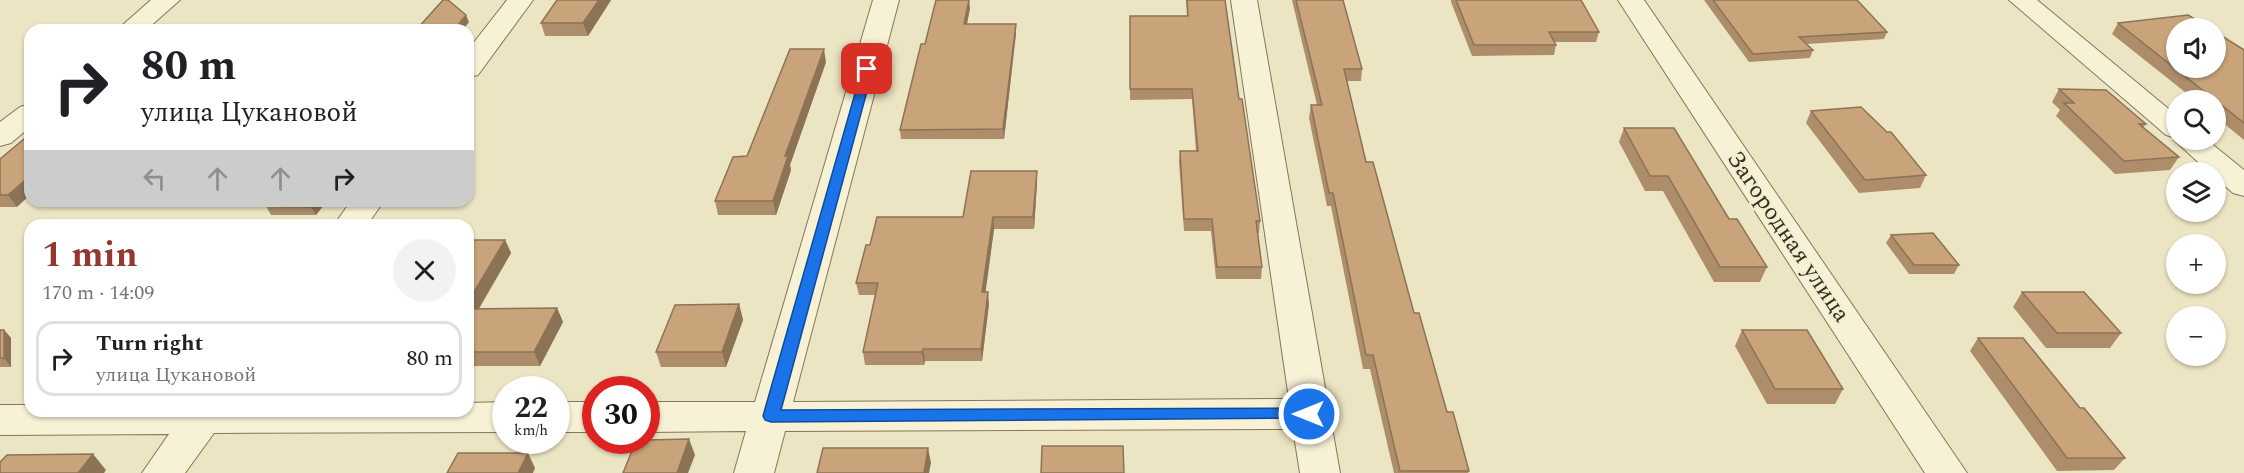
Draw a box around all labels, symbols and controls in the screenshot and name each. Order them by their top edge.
map controls [2166,18,2226,366]
button: sound [2166,18,2226,78]
text: 80 m [141,35,236,98]
pin [841,43,892,94]
icon: right [42,48,120,126]
icon: arrive [850,52,883,85]
button: search [2166,90,2226,150]
text: улица Цукановой [141,92,357,134]
street label: Загородная улица [1717,143,1859,330]
icon: left [138,162,171,195]
icon: ahead [201,162,234,195]
icon: ahead [264,162,297,195]
icon: right [327,162,360,195]
button: layers [2166,162,2226,222]
text: 1 min [42,228,138,283]
button: + [2166,234,2226,294]
button: close [393,239,456,302]
text: 170 m · 14:09 [42,278,154,308]
button: − [2166,306,2226,366]
text: Turn right [96,327,203,360]
icon: right [45,342,78,375]
text: 80 m [407,342,453,375]
text: улица Цукановой [96,360,256,390]
speed limit sign: 30 [582,376,660,454]
position arrow [1277,382,1341,446]
text: 22 [514,385,548,431]
text: km/h [514,419,548,442]

